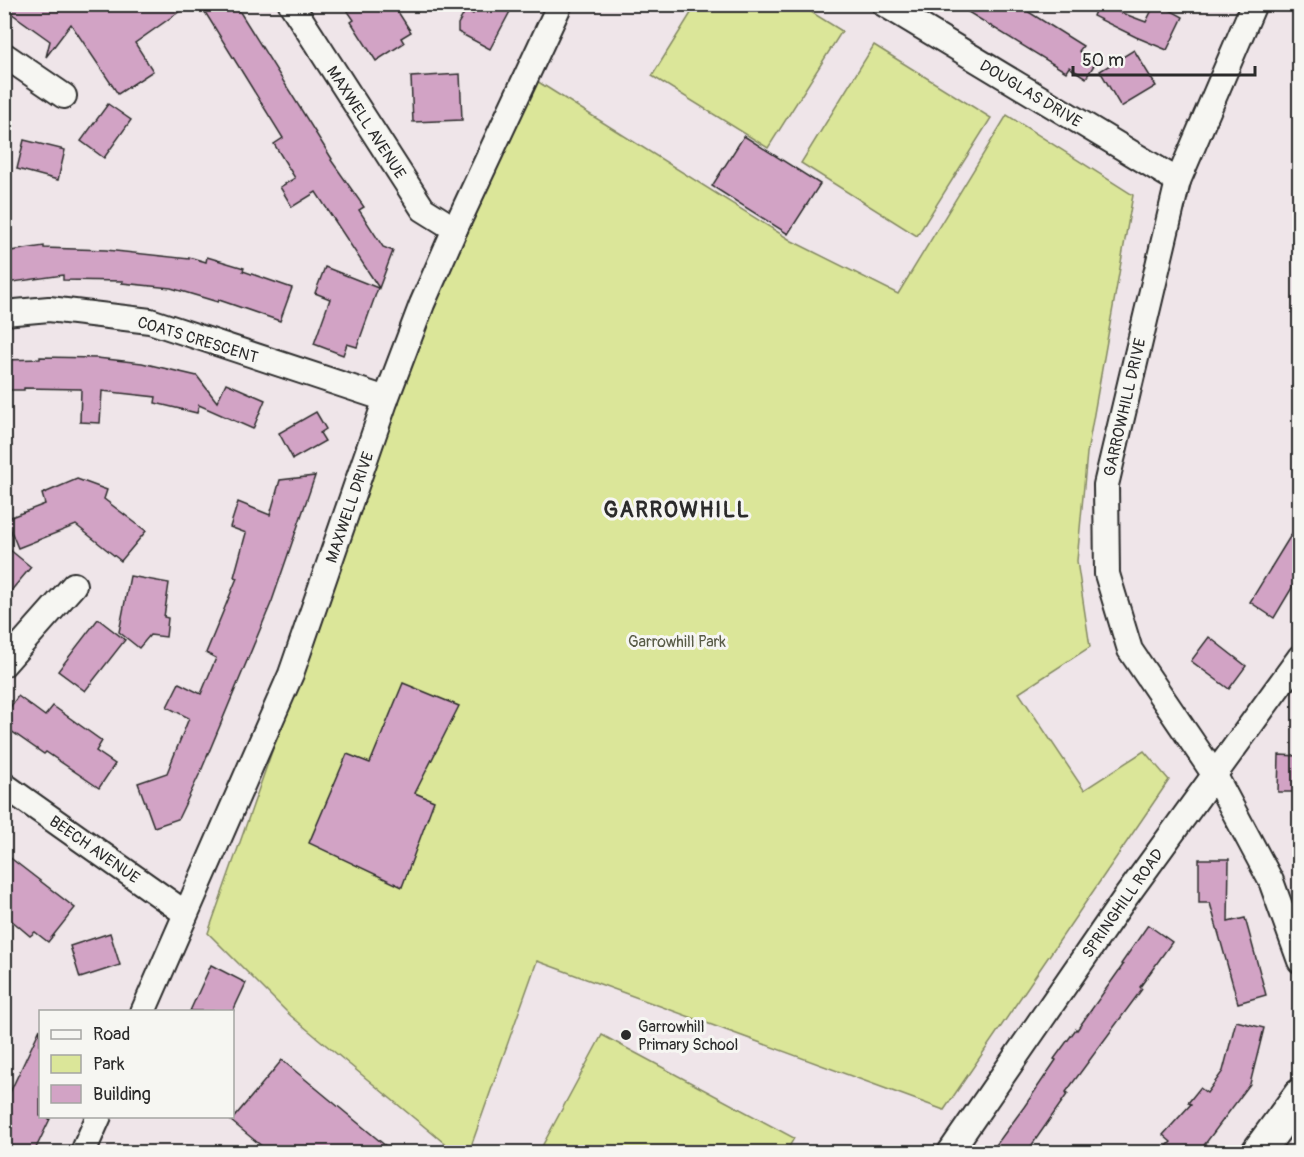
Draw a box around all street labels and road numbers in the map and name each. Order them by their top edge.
street label: DOUGLAS DRIVE [976,56,1085,132]
street label: MAXWELL AVENUE [322,62,410,183]
street label: COATS CRESCENT [135,312,261,368]
street label: GARROWHILL DRIVE [1099,336,1151,478]
street label: MAXWELL DRIVE [322,449,378,566]
street label: BEECH AVENUE [46,811,143,888]
street label: SPRINGHILL ROAD [1078,845,1168,962]

